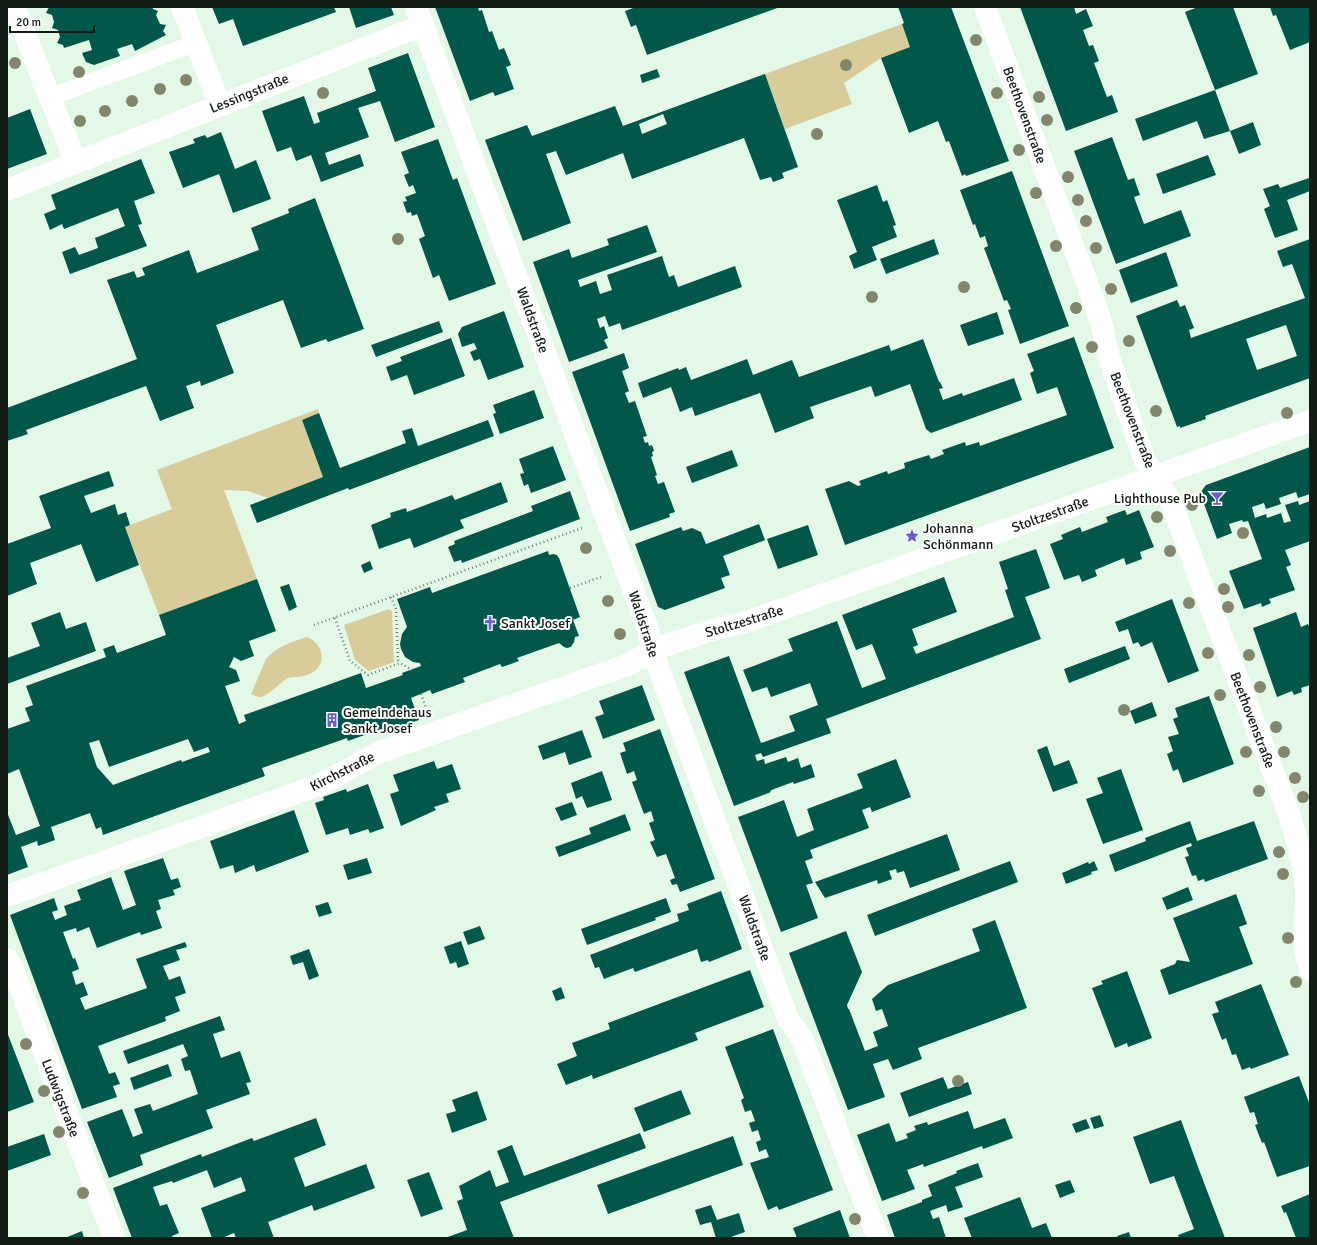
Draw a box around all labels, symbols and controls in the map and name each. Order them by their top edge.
scale bar [10,8,94,34]
text: 20 m [16,15,41,30]
street label: Beethovenstraße [999,64,1050,166]
street label: Lessingstraße [207,70,291,117]
street label: Waldstraße [513,285,552,355]
street label: Beethovenstraße [1106,370,1159,471]
place label: Lighthouse Pub [1114,490,1206,507]
bar icon: Lighthouse Pub [1209,490,1225,506]
street label: Stoltzestraße [1009,493,1091,536]
place label: Johanna Schönmann [923,520,993,553]
place icon: Johanna Schönmann [904,528,920,544]
street label: Waldstraße [625,589,662,660]
street label: Stoltzestraße [703,602,785,641]
church icon: Sankt Josef [482,615,498,631]
place label: Sankt Josef [501,615,571,632]
street label: Beethovenstraße [1226,670,1279,771]
place label: Gemeindehaus Sankt Josef [343,704,432,737]
building icon: Gemeindehaus Sankt Josef [324,712,340,728]
street label: Kirchstraße [307,748,377,795]
street label: Waldstraße [735,893,774,963]
street label: Ludwigstraße [38,1057,83,1140]

